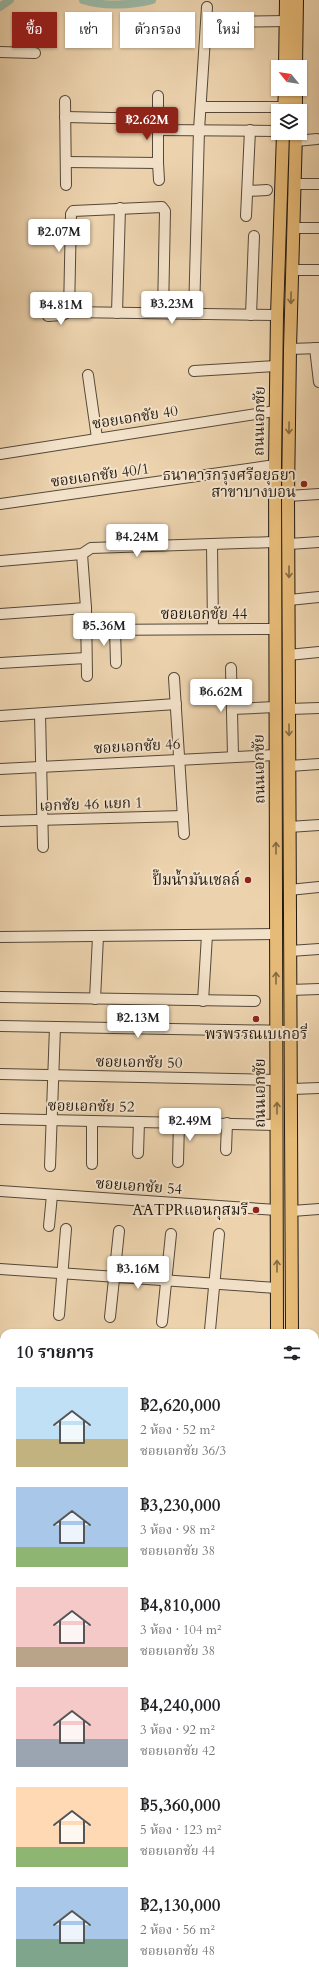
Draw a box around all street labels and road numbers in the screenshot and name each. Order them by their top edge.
street label: ถนนเอกชัย [248,386,270,456]
street label: ซอยเอกชัย 40 [91,400,180,434]
street label: ซอยเอกชัย 40/1 [49,458,151,492]
street label: ซอยเอกชัย 44 [161,604,248,624]
street label: ซอยเอกชัย 46 [93,734,181,758]
street label: ถนนเอกชัย [248,734,270,804]
street label: เอกชัย 46 แยก 1 [39,792,143,816]
street label: ซอยเอกชัย 50 [95,1051,183,1073]
street label: ถนนเอกชัย [250,1058,270,1128]
street label: ซอยเอกชัย 52 [47,1095,135,1117]
street label: ซอยเอกชัย 54 [95,1173,183,1199]

